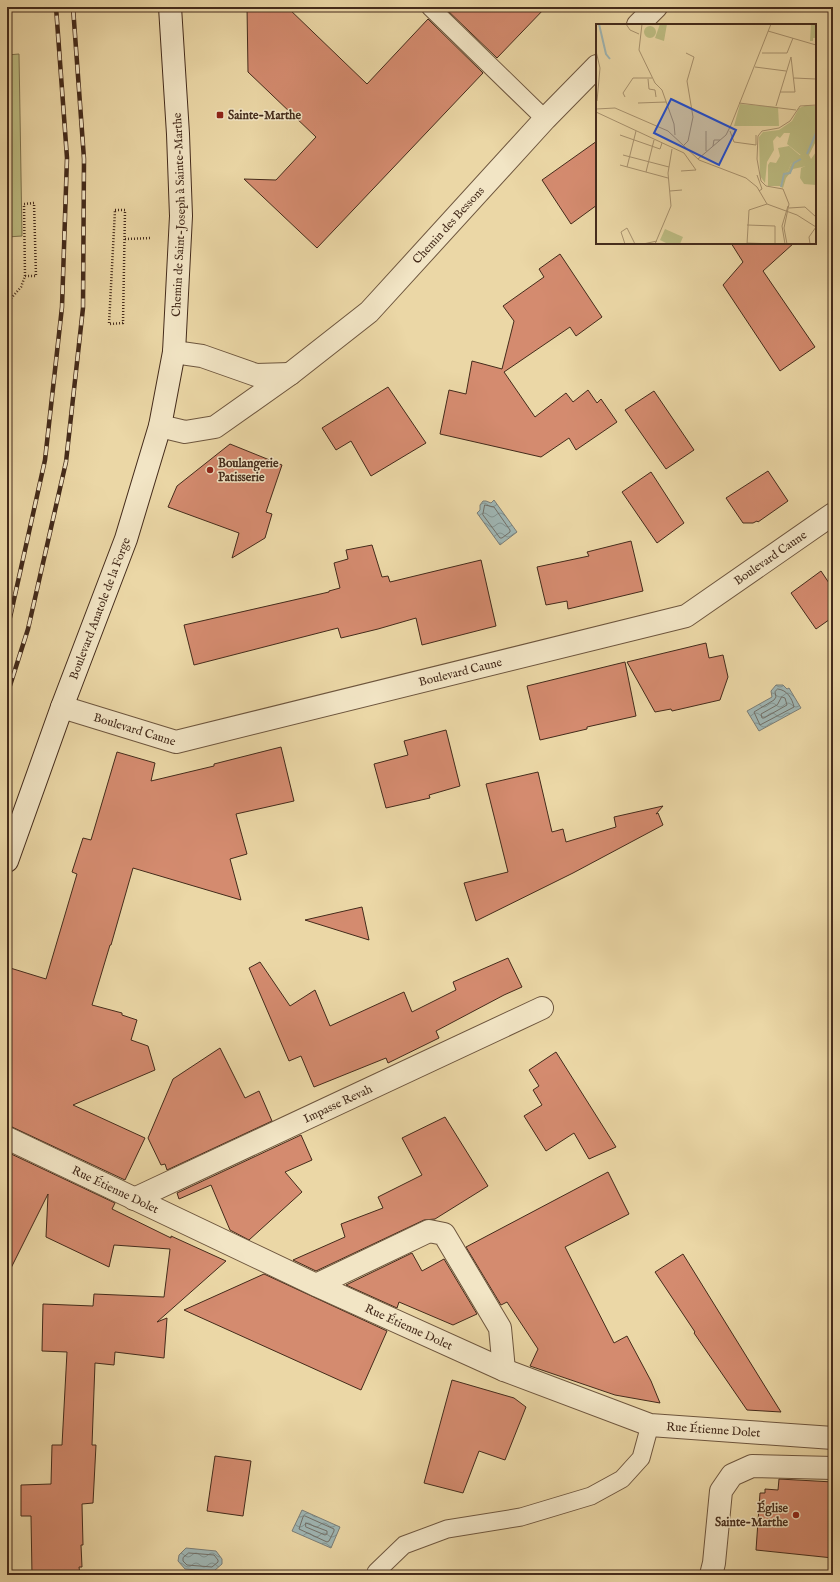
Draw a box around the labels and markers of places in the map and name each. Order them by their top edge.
place label: Sainte-Marthe [228,108,301,123]
marker: Sainte-Marthe [215,110,225,120]
place label: Boulangerie Patisserie [218,456,279,485]
marker: Boulangerie Patisserie [205,465,215,475]
place label: Église Sainte-Marthe [715,1500,788,1530]
marker: Église Sainte-Marthe [791,1510,801,1520]

